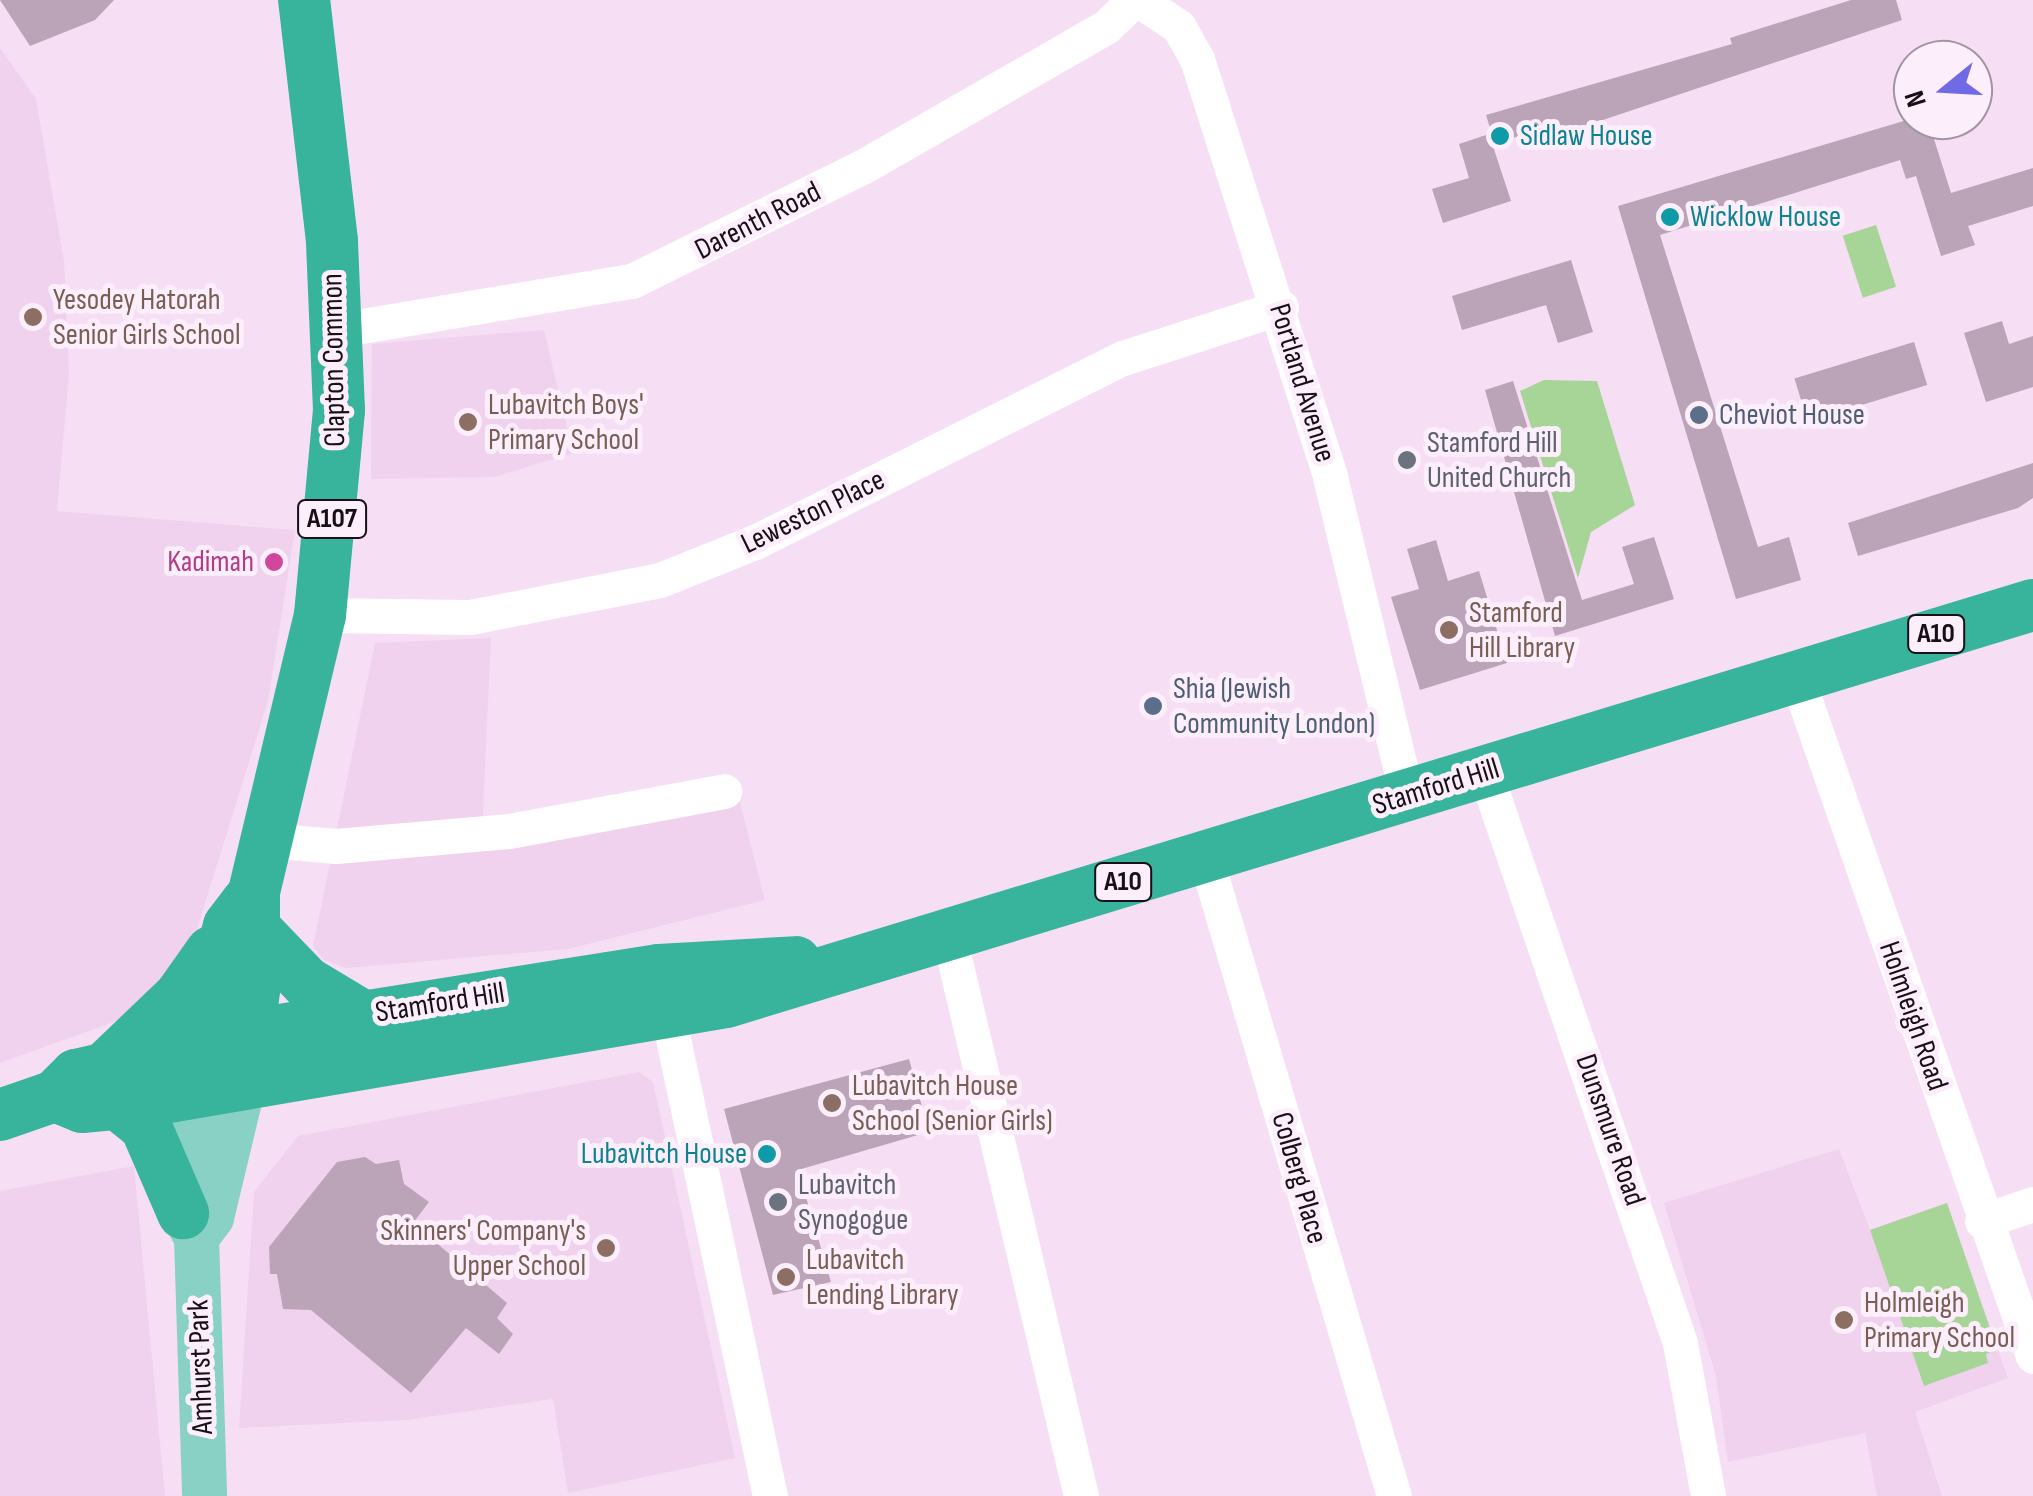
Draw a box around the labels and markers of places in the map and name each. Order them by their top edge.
place label: Sidlaw House [1520,118,1653,154]
marker: Sidlaw House [1489,125,1511,147]
place label: Wicklow House [1690,199,1841,235]
marker: Wicklow House [1659,206,1681,228]
place label: Yesodey Hatorah Senior Girls School [53,282,241,352]
marker: Yesodey Hatorah Senior Girls School [22,306,44,328]
place label: Lubavitch Boys' Primary School [488,387,644,458]
place label: Cheviot House [1719,397,1865,433]
marker: Cheviot House [1688,404,1710,426]
marker: Lubavitch Boys' Primary School [457,411,479,433]
place label: Stamford Hill United Church [1427,425,1571,496]
marker: Stamford Hill United Church [1396,449,1418,471]
place label: Kadimah [167,544,254,580]
marker: Kadimah [263,551,285,573]
place label: Stamford Hill Library [1469,595,1575,666]
marker: Stamford Hill Library [1438,619,1460,641]
place label: Shia (Jewish Community London) [1173,671,1375,742]
marker: Shia (Jewish Community London) [1142,695,1164,717]
place label: Lubavitch House School (Senior Girls) [852,1068,1053,1138]
marker: Lubavitch House School (Senior Girls) [821,1092,843,1114]
place label: Lubavitch House [581,1136,747,1172]
marker: Lubavitch House [756,1143,778,1165]
place label: Lubavitch Synogogue [798,1167,908,1238]
marker: Lubavitch Synogogue [767,1191,789,1213]
place label: Skinners' Company's Upper School [380,1213,586,1284]
marker: Skinners' Company's Upper School [595,1237,617,1259]
place label: Lubavitch Lending Library [806,1242,959,1312]
marker: Lubavitch Lending Library [775,1266,797,1288]
place label: Holmleigh Primary School [1864,1285,2015,1356]
marker: Holmleigh Primary School [1833,1309,1855,1331]

